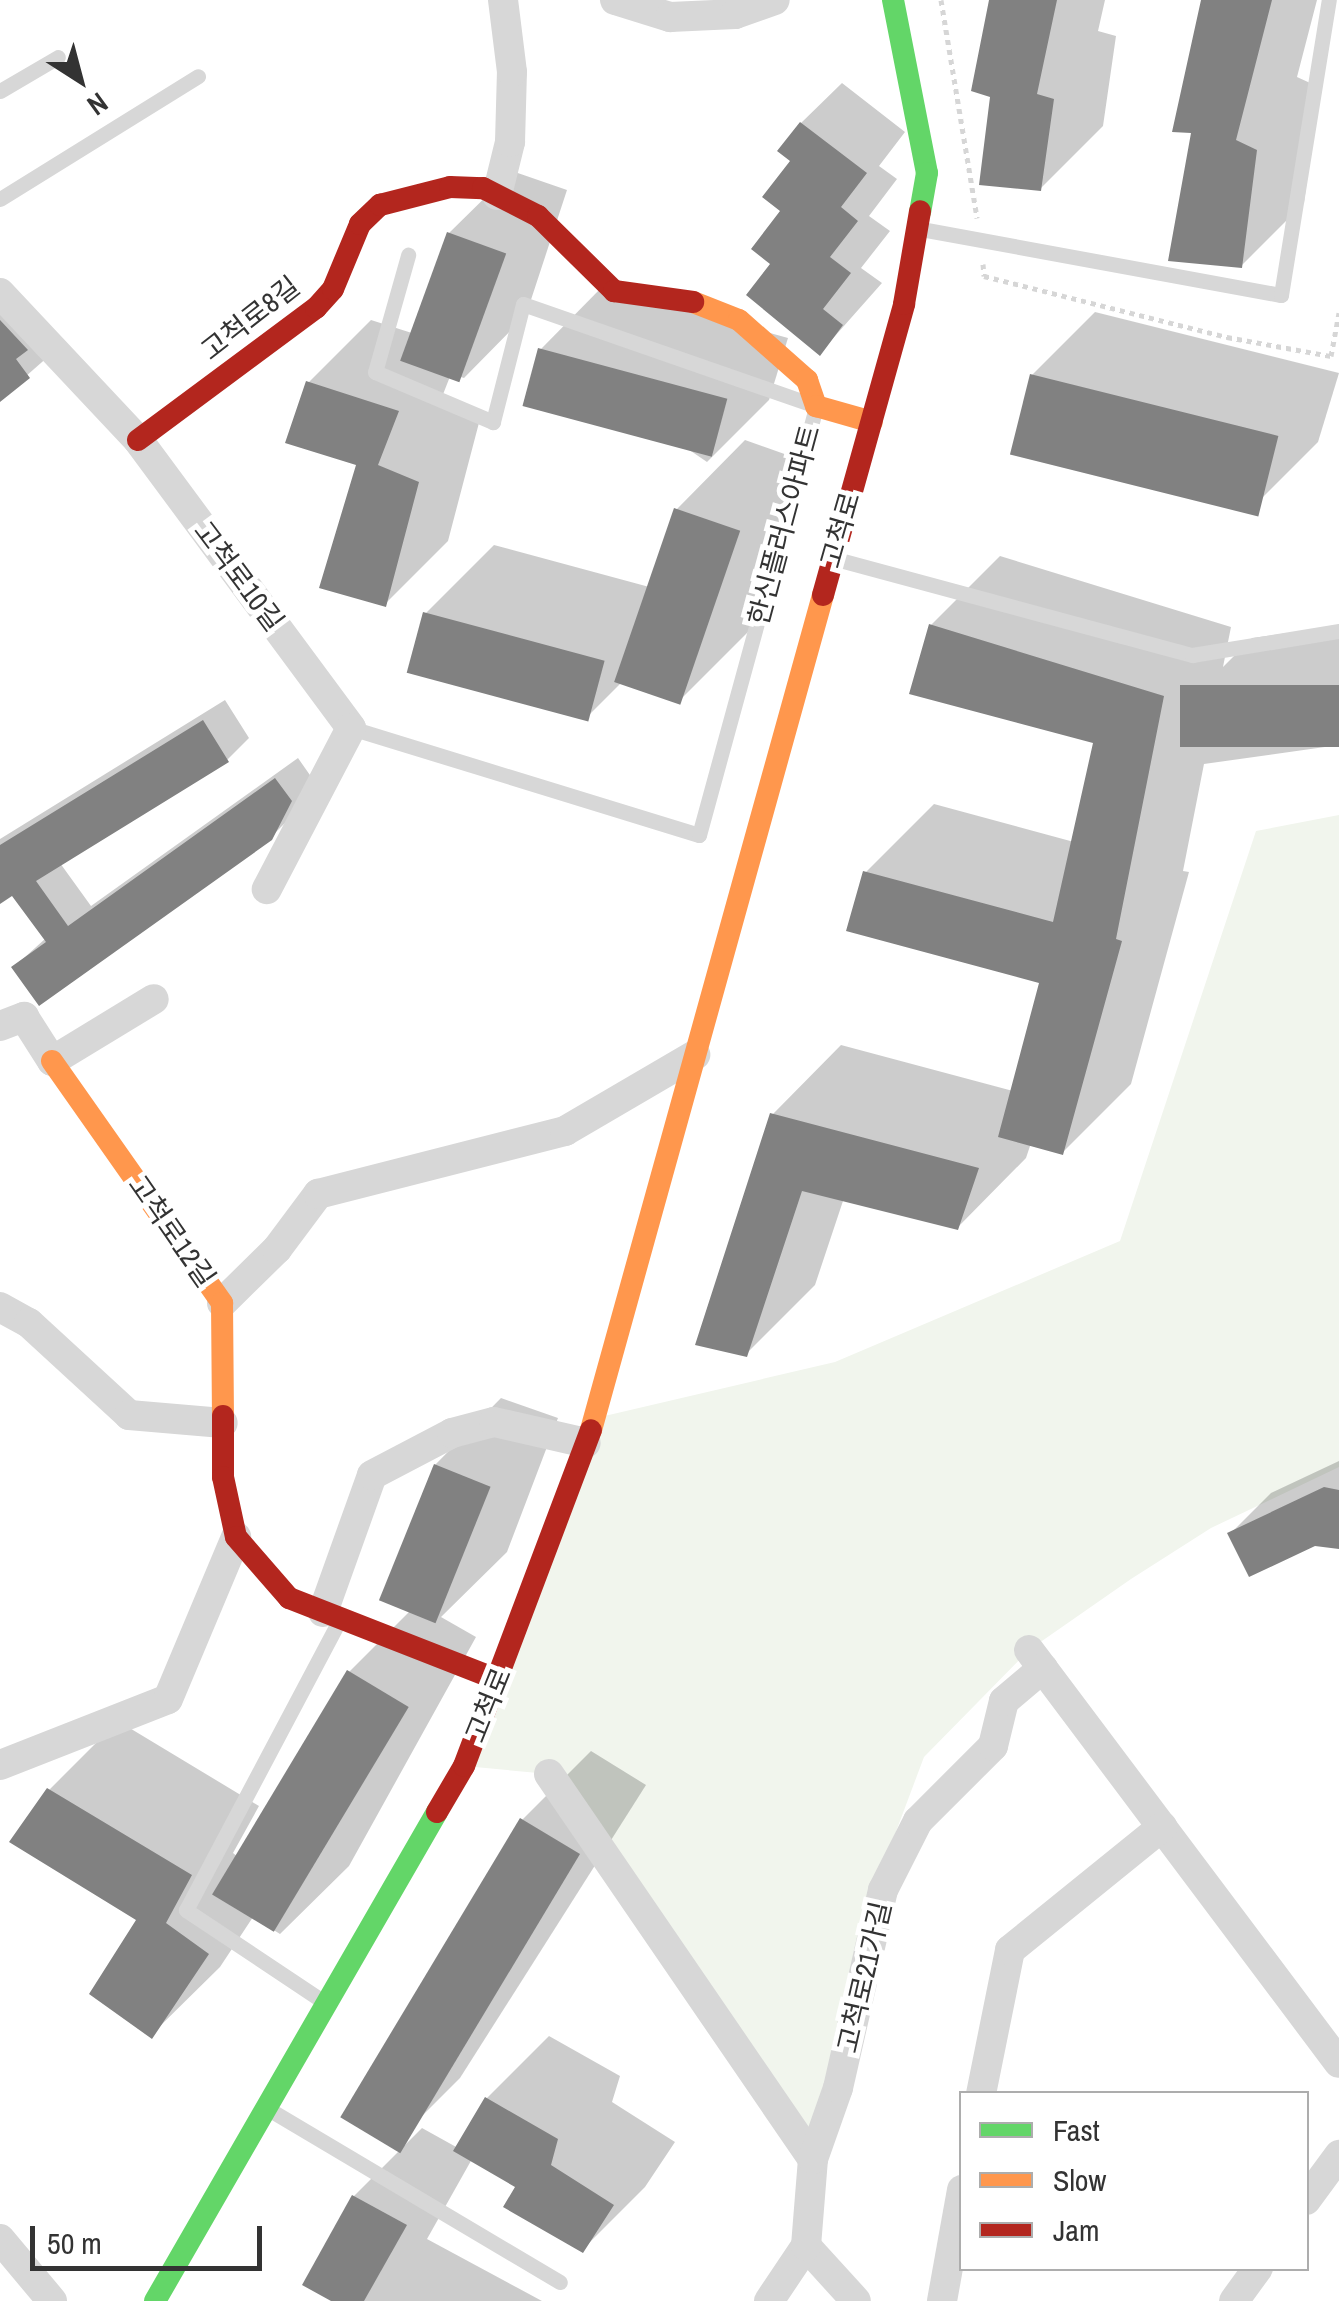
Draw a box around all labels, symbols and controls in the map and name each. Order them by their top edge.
north arrow [30,30,130,130]
text: N [80,84,116,125]
street label: 고척로8길 [194,269,306,367]
street label: 한신플러스아파트 [741,421,827,629]
street label: 고척로 [813,488,867,572]
street label: 고척로10길 [187,515,291,637]
street label: 고척로12길 [121,1169,223,1293]
street label: 고척로 [458,1663,518,1747]
street label: 고척로21가길 [830,1898,898,2056]
legend [959,2091,1309,2271]
text: Fast [1053,2110,1100,2150]
text: Slow [1053,2160,1106,2200]
scale bar [35,2206,268,2268]
text: Jam [1053,2210,1099,2250]
text: 50 m [47,2223,102,2263]

